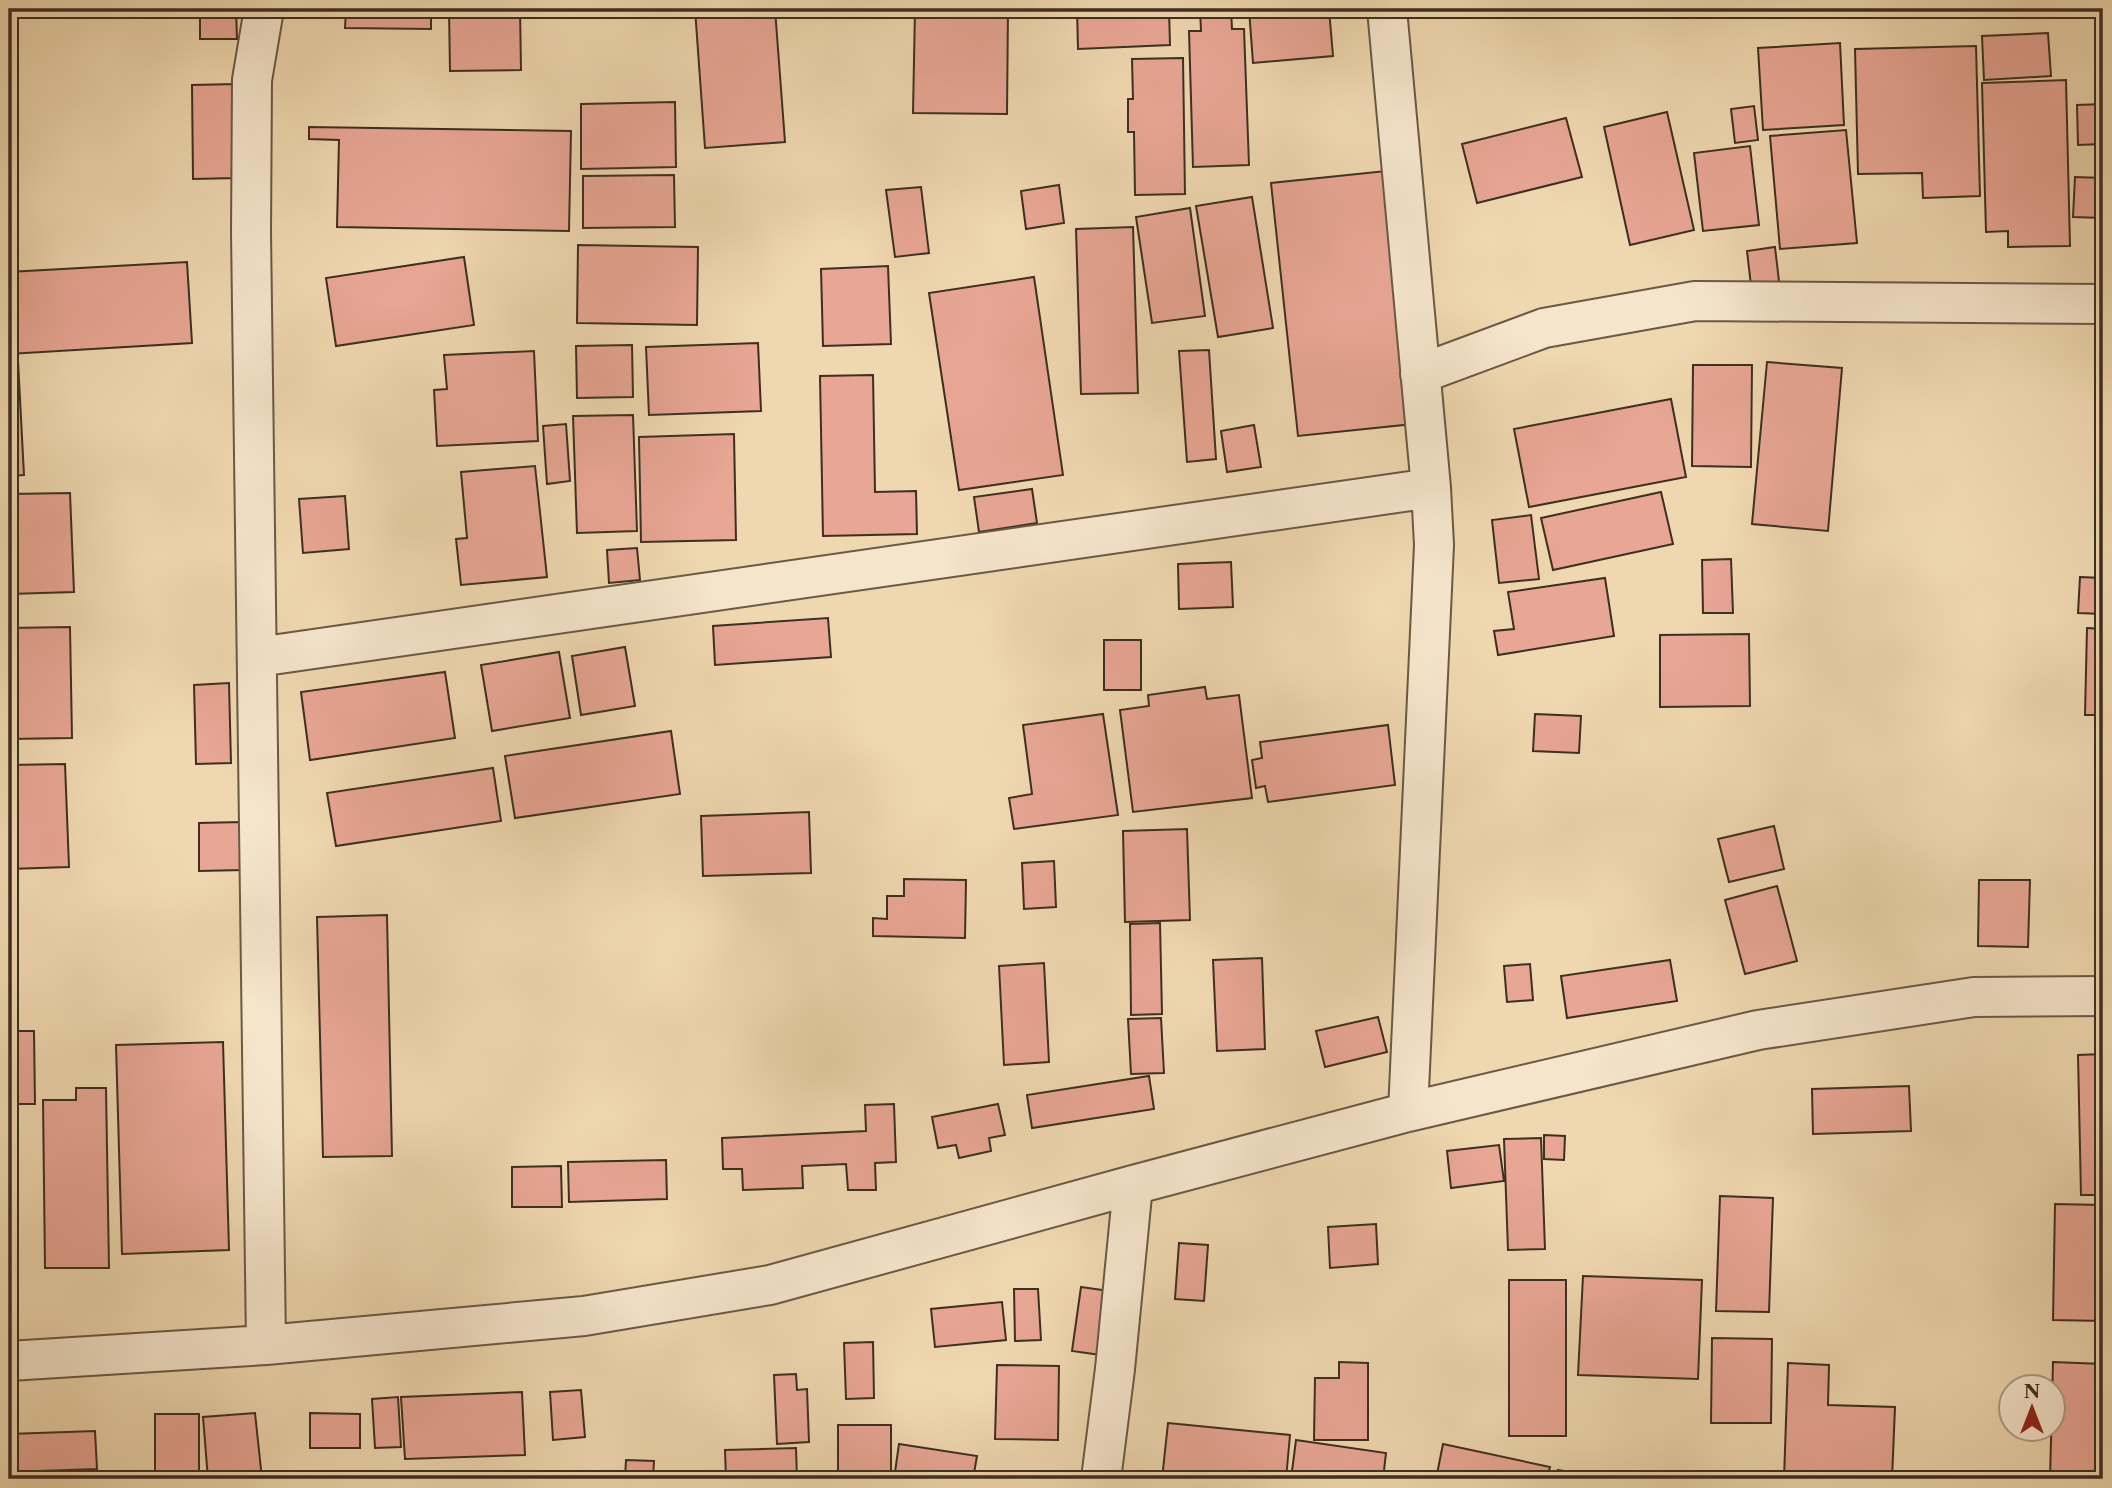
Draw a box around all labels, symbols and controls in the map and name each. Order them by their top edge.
north arrow [1996,1372,2066,1442]
text: N [2024,1380,2040,1403]

